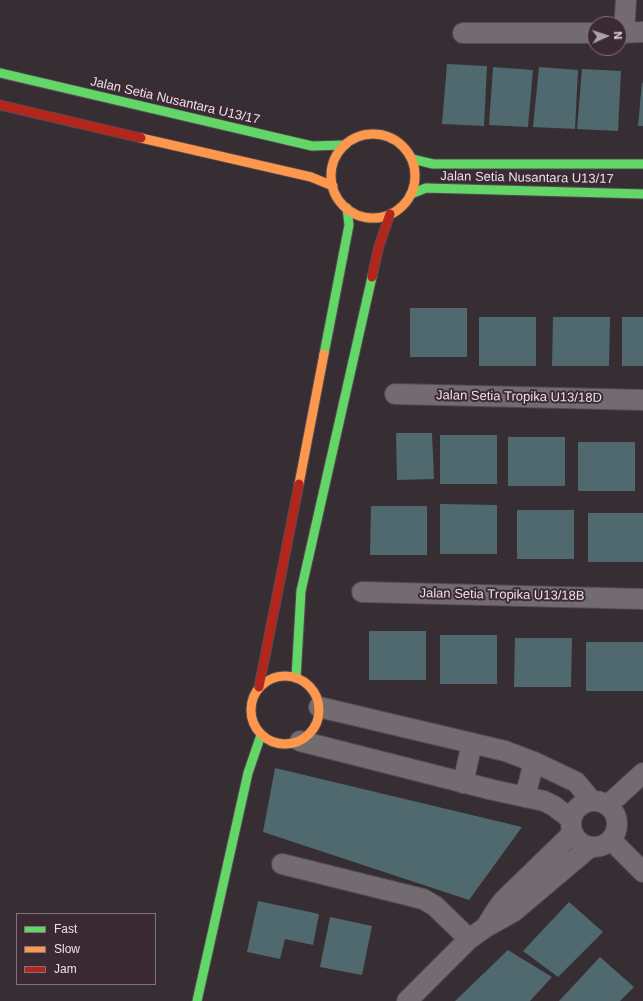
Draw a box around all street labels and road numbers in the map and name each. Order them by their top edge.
street label: Jalan Setia Nusantara U13/17 [89,74,261,128]
street label: Jalan Setia Nusantara U13/17 [440,169,614,187]
street label: Jalan Setia Tropika U13/18D [436,388,602,406]
street label: Jalan Setia Tropika U13/18B [419,586,585,604]

